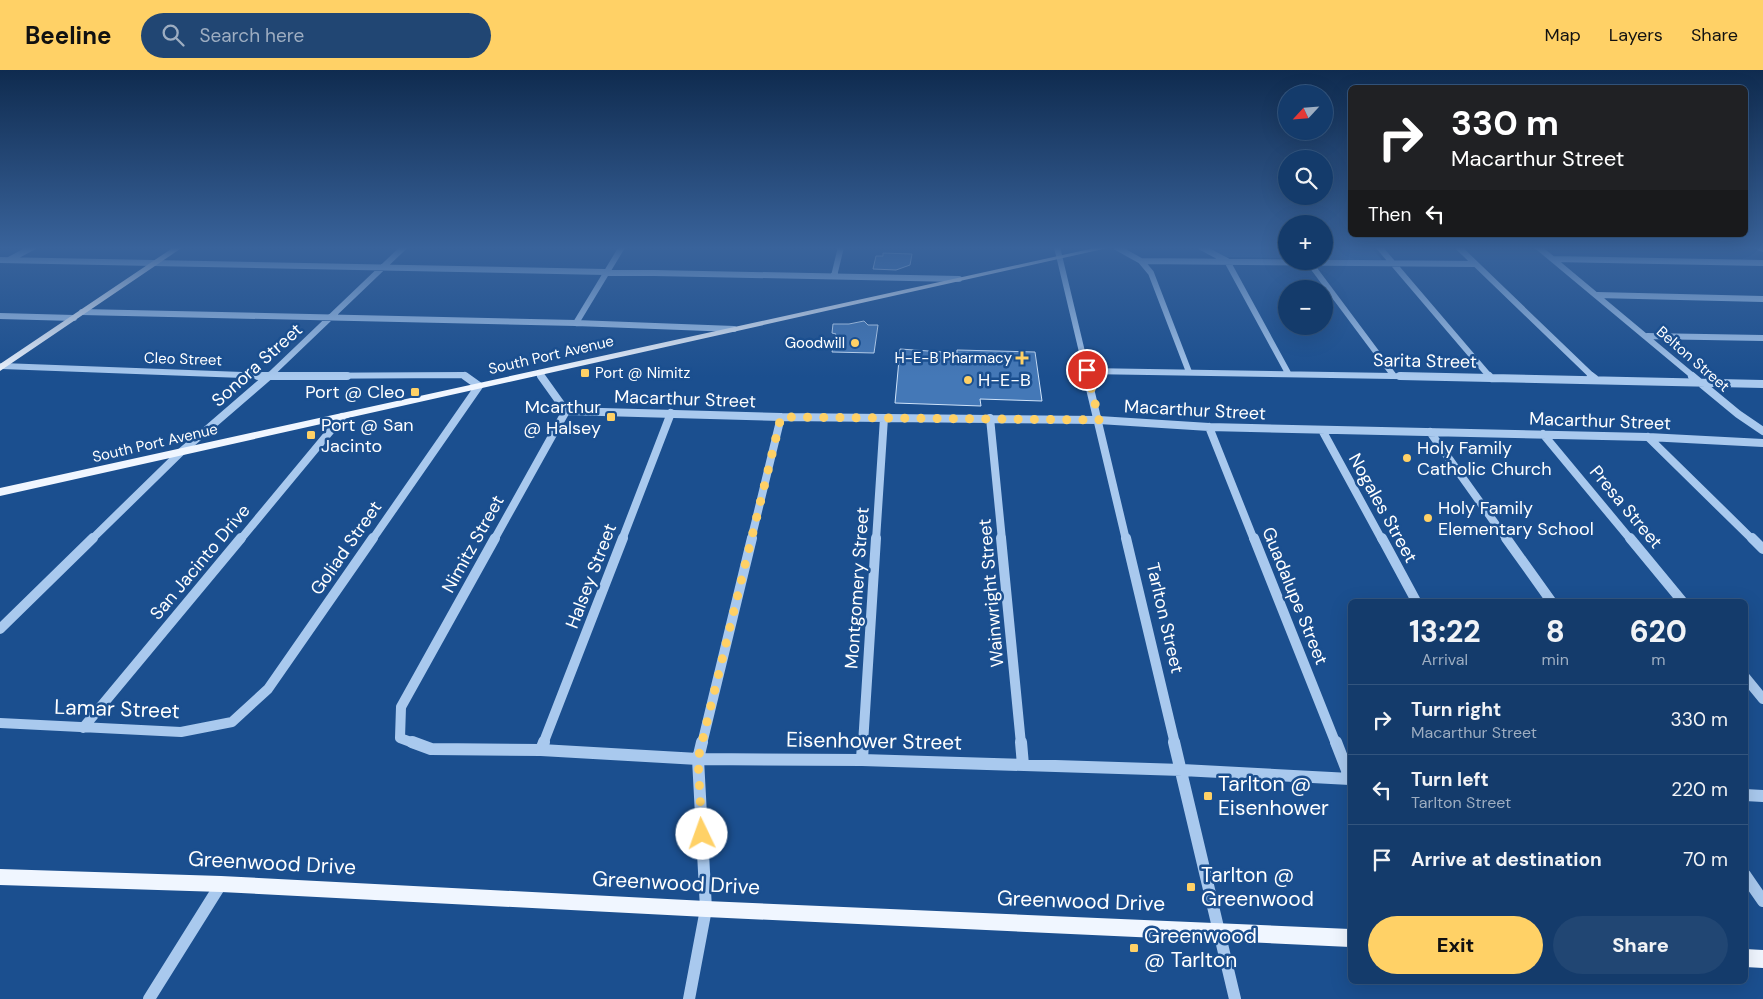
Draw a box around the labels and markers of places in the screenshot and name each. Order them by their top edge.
place label: Goodwill [785,333,845,353]
marker: Goodwill [849,337,861,349]
place label: H-E-B Pharmacy [895,348,1013,368]
pin [1066,349,1108,391]
marker: H-E-B Pharmacy [1016,352,1028,364]
place label: Port @ Nimitz [595,363,690,383]
marker: Port @ Nimitz [579,367,591,379]
place label: H-E-B [978,368,1031,392]
marker: H-E-B [962,374,974,386]
place label: Port @ Cleo [305,380,405,404]
marker: Port @ Cleo [409,386,421,398]
place label: Mcarthur @ Halsey [523,395,601,440]
marker: Mcarthur @ Halsey [605,411,617,423]
place label: Port @ San Jacinto [321,413,414,458]
marker: Port @ San Jacinto [305,429,317,441]
place label: Holy Family Catholic Church [1417,436,1551,481]
marker: Holy Family Catholic Church [1401,452,1413,464]
place label: Holy Family Elementary School [1438,496,1594,541]
marker: Holy Family Elementary School [1422,512,1434,524]
place label: Tarlton @ Eisenhower [1218,770,1329,822]
marker: Tarlton @ Eisenhower [1202,790,1214,802]
place label: Tarlton @ Greenwood [1201,861,1314,913]
marker: Tarlton @ Greenwood [1185,881,1197,893]
place label: Greenwood @ Tarlton [1144,922,1257,974]
marker: Greenwood @ Tarlton [1128,942,1140,954]

